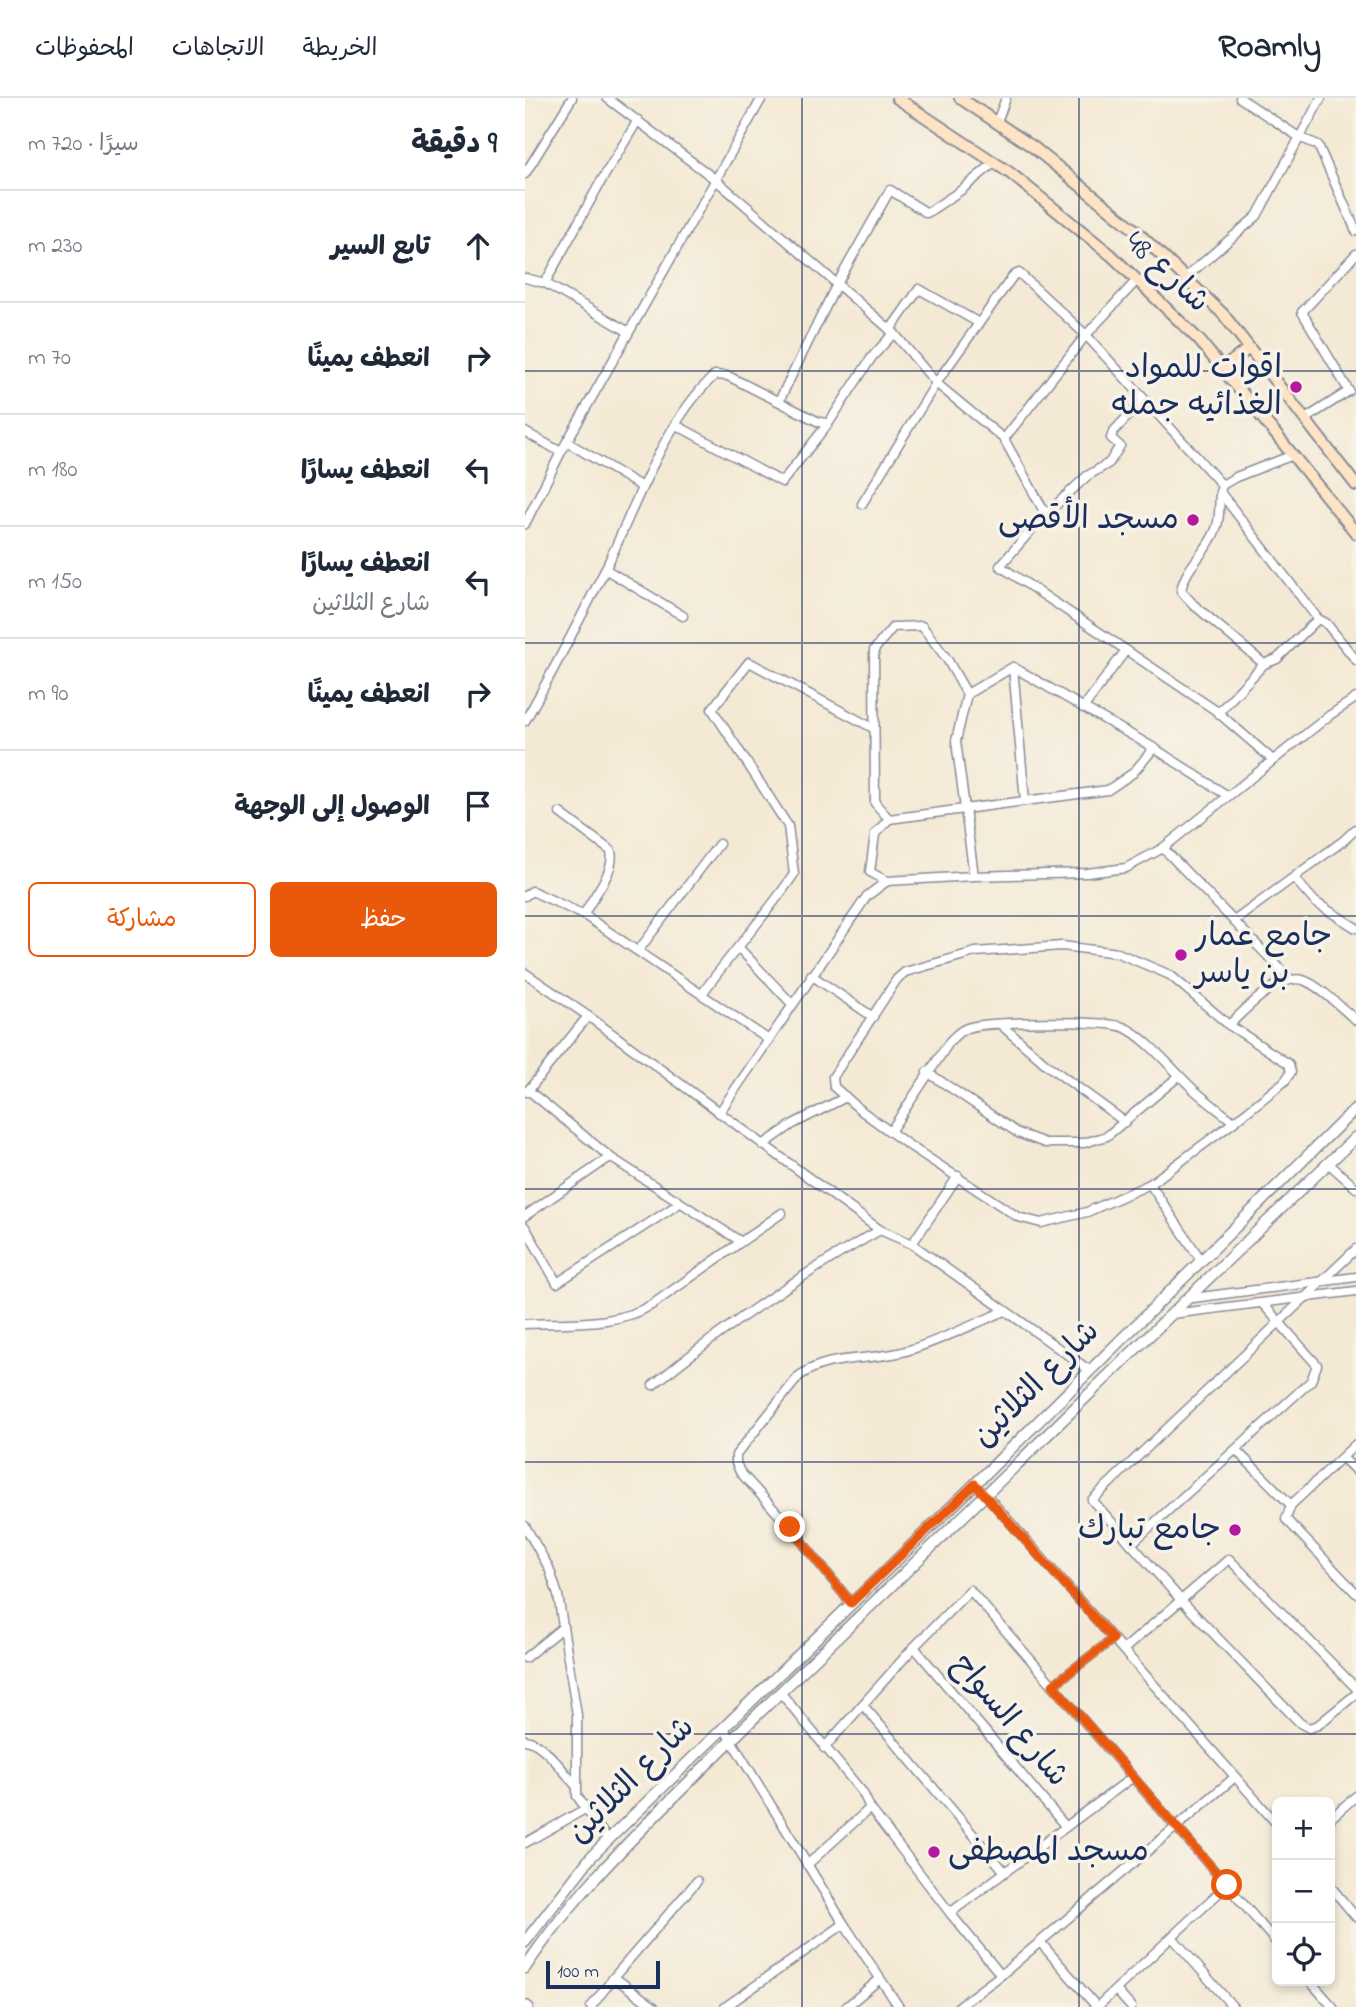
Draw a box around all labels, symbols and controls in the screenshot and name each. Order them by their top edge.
text: Roamly [1218,24,1321,72]
text: المحفوظات [35,32,134,67]
text: الاتجاهات [172,32,265,67]
text: الخريطة [303,32,377,67]
text: 9 دقيقة [411,123,497,167]
text: سيرًا · 720 m [28,128,139,161]
street label: شارع 48 [1113,221,1219,325]
icon: ahead [459,227,497,265]
text: تابع السير [331,229,430,267]
text: 230 m [28,230,82,263]
icon: right [459,339,497,377]
text: انعطف يمينًا [307,341,430,379]
text: 70 m [28,342,71,375]
place label: اقوات للمواد الغذائيه جمله [1112,346,1282,430]
marker: اقوات للمواد الغذائيه جمله [1288,379,1304,395]
icon: left [459,451,497,489]
text: انعطف يسارًا [301,453,430,491]
text: 180 m [28,454,77,487]
place label: مسجد الأقصى [998,496,1179,544]
marker: مسجد الأقصى [1185,512,1201,528]
text: انعطف يسارًا [301,546,430,584]
icon: left [459,563,497,601]
text: 150 m [28,566,82,599]
text: شارع الثلاثين [312,588,430,621]
icon: right [459,675,497,713]
text: انعطف يمينًا [307,677,430,715]
text: 90 m [28,678,68,711]
icon: arrive [459,787,497,825]
text: الوصول إلى الوجهة [234,789,430,827]
button: مشاركة [28,882,256,957]
button: حفظ [270,882,497,957]
place label: جامع عمار بن ياسر [1192,914,1332,998]
marker: جامع عمار بن ياسر [1173,947,1189,963]
street label: شارع الثلاثين [962,1310,1112,1460]
place label: جامع تبارك [1078,1507,1221,1554]
route end [774,1511,805,1542]
marker: جامع تبارك [1227,1522,1243,1538]
street label: شارع السواح [939,1644,1079,1798]
street label: شارع الثلاثين [557,1706,707,1856]
map controls [1272,1797,1335,1986]
button: + [1272,1797,1335,1860]
place label: مسجد المصطفى [948,1829,1149,1876]
marker: مسجد المصطفى [926,1844,942,1860]
button: − [1272,1860,1335,1923]
route start [1211,1869,1242,1900]
button: locate [1272,1923,1335,1986]
scale bar [546,1958,660,1990]
text: 100 m [557,1959,599,1986]

